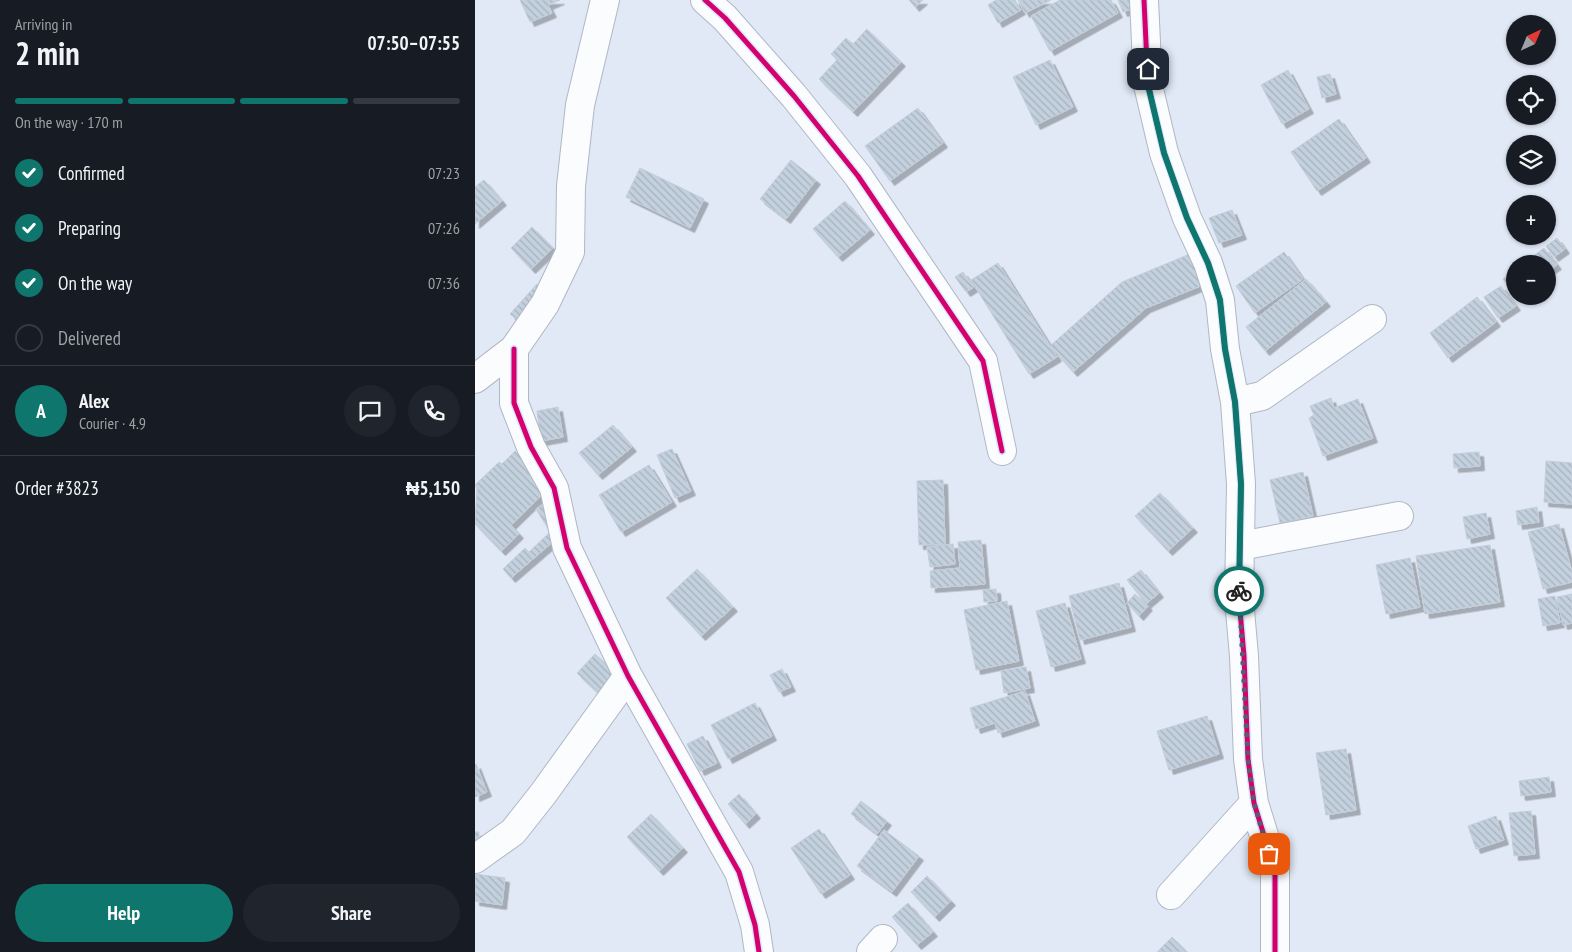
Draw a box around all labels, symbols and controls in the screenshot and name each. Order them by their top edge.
text: Arriving in [15,14,72,34]
north arrow [1506,15,1556,65]
map controls [1506,15,1556,305]
text: 07:50–07:55 [367,31,460,55]
text: 2 min [15,32,80,74]
pin [1127,48,1169,90]
icon: home [1134,55,1162,83]
button: locate [1506,75,1556,125]
text: On the way · 170 m [15,112,123,132]
button: layers [1506,135,1556,185]
icon: check [15,159,43,187]
text: Confirmed [58,161,125,185]
text: 07:23 [428,163,460,183]
button: + [1506,195,1556,245]
icon: check [15,214,43,242]
text: Preparing [58,216,121,240]
text: 07:26 [428,218,460,238]
button: − [1506,255,1556,305]
icon: check [15,269,43,297]
text: On the way [58,271,132,295]
text: 07:36 [428,273,460,293]
text: Delivered [58,326,121,350]
button: chat [344,385,396,437]
button: phone [408,385,460,437]
text: Alex [79,389,109,413]
text: A [36,399,46,423]
text: Courier · 4.9 [79,413,146,433]
text: Order #3823 [15,476,99,500]
text: ₦5,150 [406,476,460,500]
courier [1214,566,1264,616]
icon: bike [1225,577,1253,605]
pin [1248,833,1290,875]
icon: bag [1255,840,1283,868]
button: Help [15,884,233,942]
button: Share [243,884,460,942]

